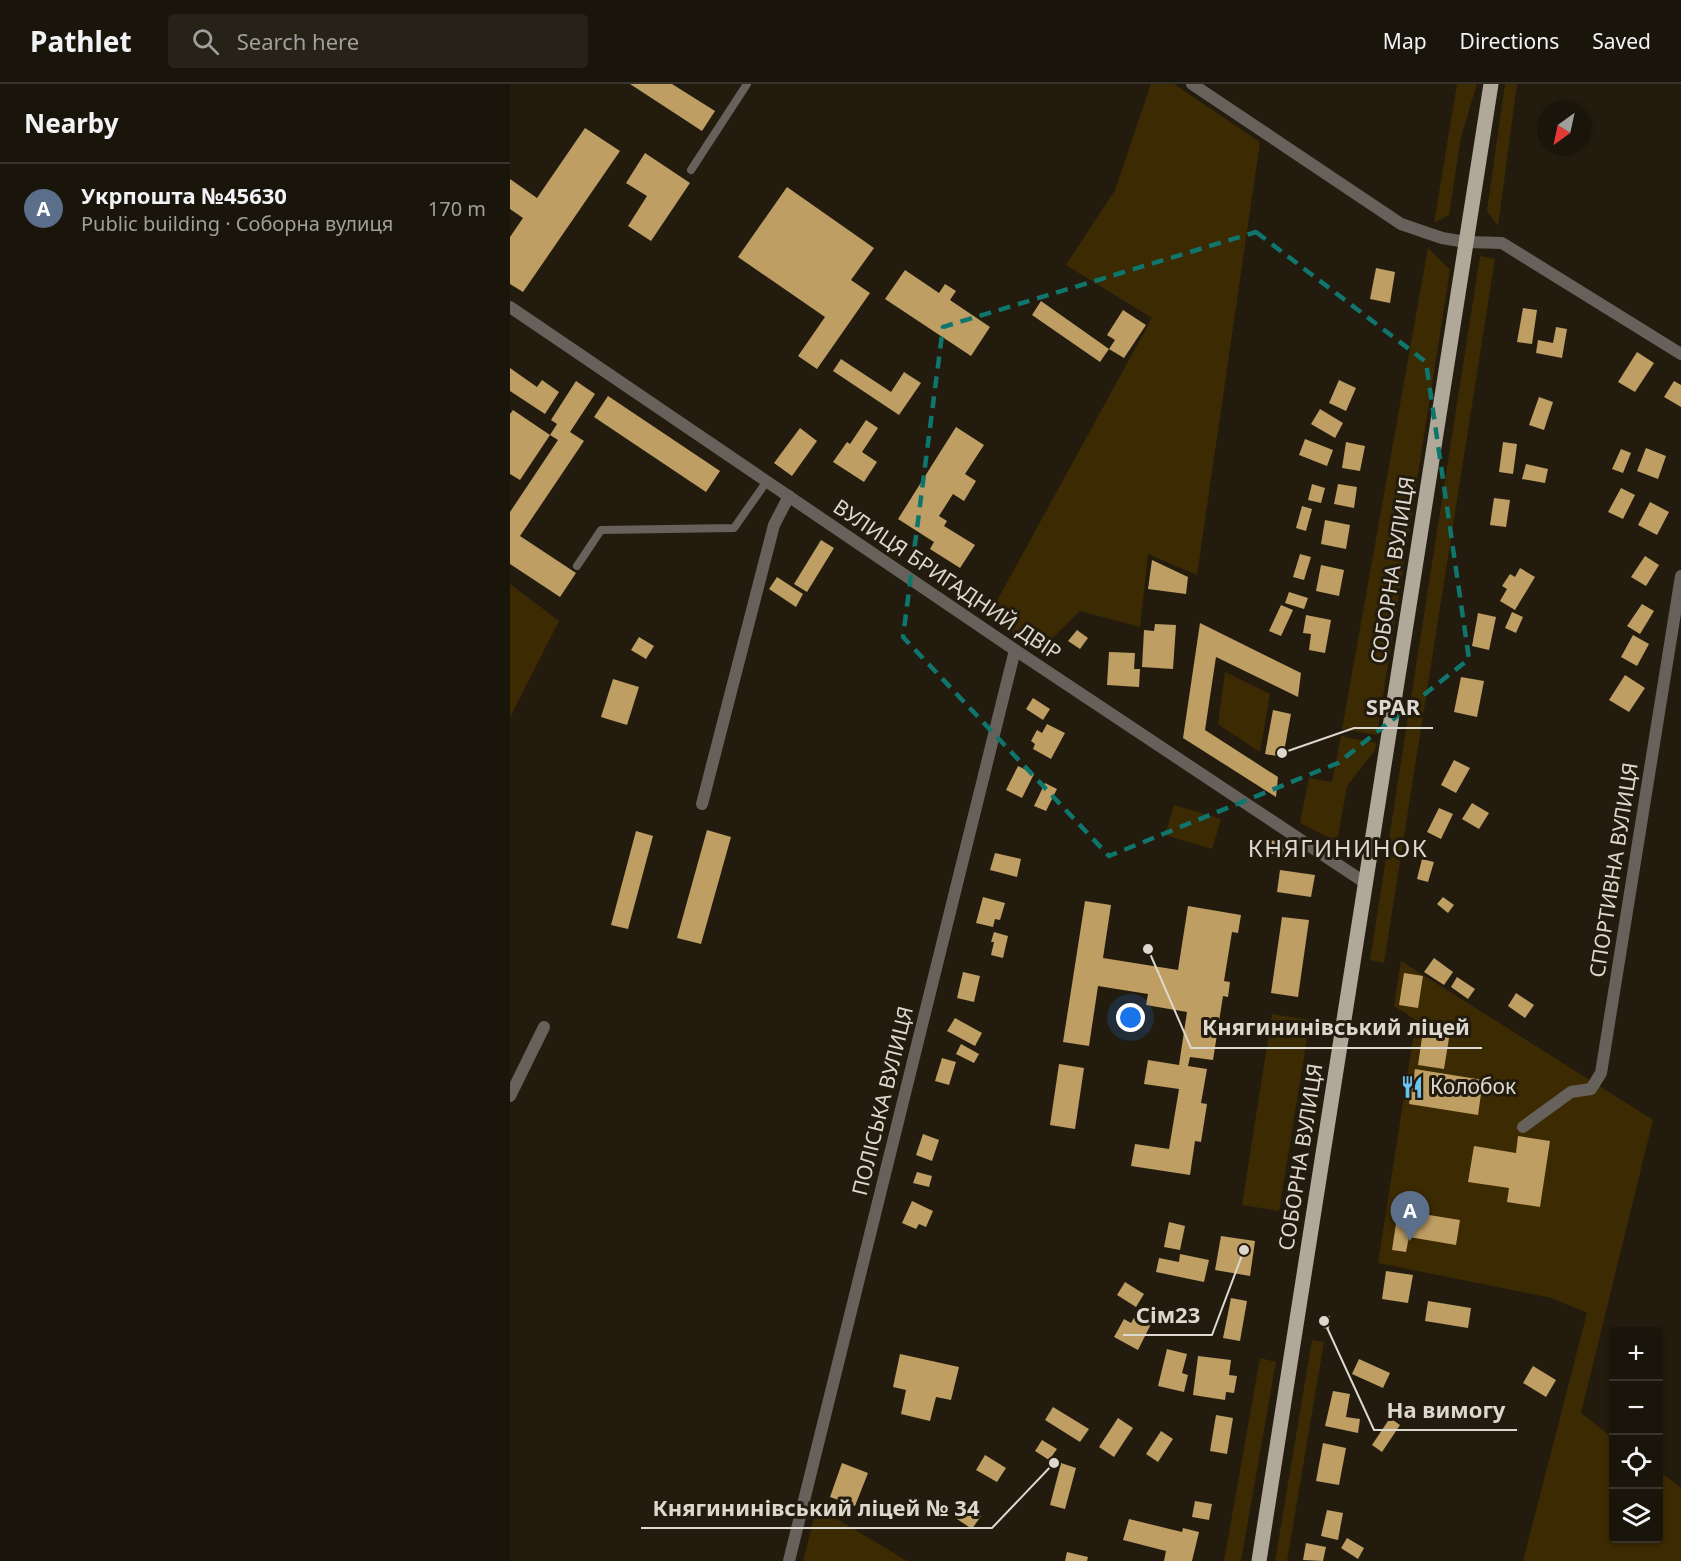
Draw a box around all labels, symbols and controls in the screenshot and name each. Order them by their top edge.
search box [168,14,588,68]
text: Pathlet [30,22,132,60]
icon: search [189,25,222,58]
text: Search here [237,26,359,56]
text: Map [1383,27,1427,55]
text: Directions [1460,27,1559,55]
text: Saved [1592,27,1651,55]
north arrow [1537,102,1591,156]
text: Nearby [24,105,119,141]
text: Укрпошта №45630 [81,180,287,210]
text: A [37,195,50,222]
text: 170 m [428,195,486,222]
text: Public building · Соборна вулиця [81,210,393,237]
street label: СОБОРНА ВУЛИЦЯ [1363,474,1421,665]
street label: ВУЛИЦЯ БРИГАДНИЙ ДВІР [828,492,1067,666]
callout: SPAR [1354,688,1433,728]
text: SPAR [1366,691,1421,721]
street label: СПОРТИВНА ВУЛИЦЯ [1582,760,1644,979]
district label: КНЯГИНИНОК [1248,831,1428,864]
street label: ПОЛІСЬКА ВУЛИЦЯ [845,1003,919,1198]
your location [1116,1003,1145,1032]
callout: Княгининівський ліцей [1191,1008,1482,1048]
text: Княгининівський ліцей [1202,1011,1470,1041]
street label: СОБОРНА ВУЛИЦЯ [1271,1061,1329,1252]
place label: Колобок [1430,1072,1516,1100]
restaurant icon: Колобок [1399,1074,1425,1100]
pin: A [1390,1192,1430,1241]
callout: Сім23 [1123,1295,1212,1335]
text: Сім23 [1136,1299,1200,1329]
map controls [1609,1327,1663,1543]
button: + [1609,1327,1663,1381]
button: − [1609,1381,1663,1435]
callout: На вимогу [1374,1390,1517,1430]
text: На вимогу [1387,1394,1506,1424]
button: locate [1609,1435,1663,1489]
callout: Княгининівський ліцей № 34 [641,1488,992,1528]
button: layers [1609,1489,1663,1543]
text: Княгининівський ліцей № 34 [653,1492,980,1522]

